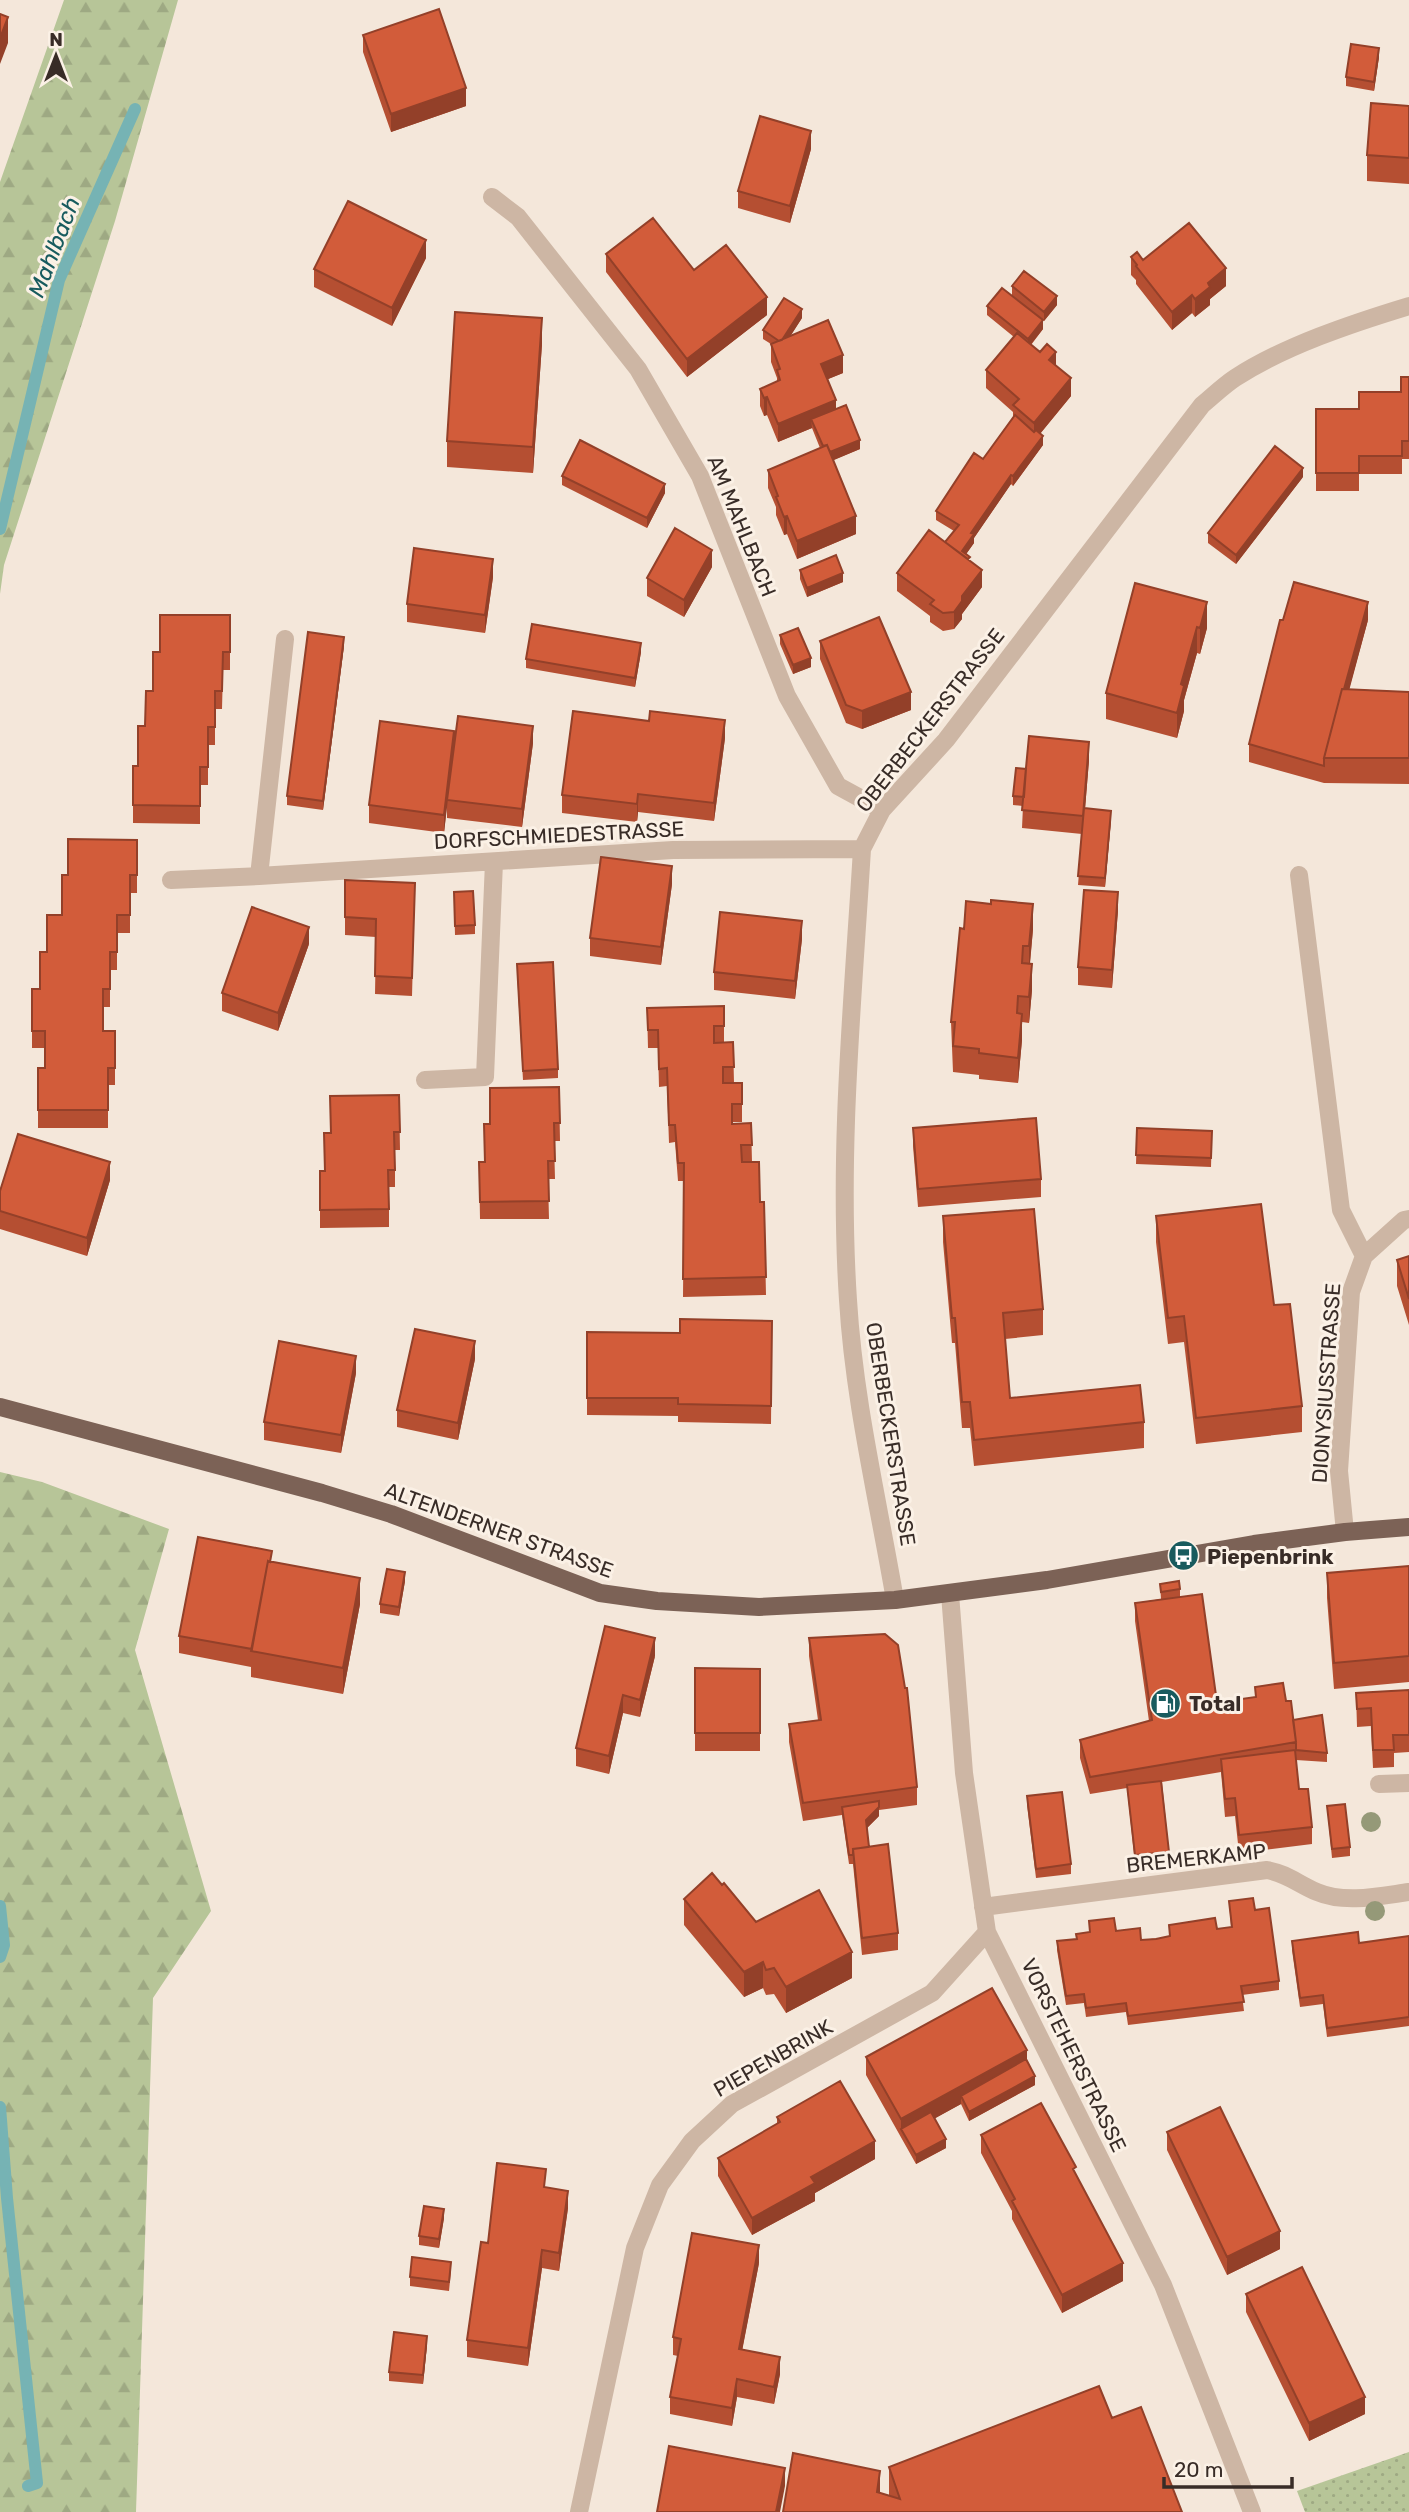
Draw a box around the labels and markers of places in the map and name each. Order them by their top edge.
bus stop icon: Piepenbrink [1167,1539,1201,1573]
place label: Piepenbrink [1207,1544,1334,1569]
fuel station icon: Total [1149,1686,1183,1720]
place label: Total [1189,1691,1241,1716]

